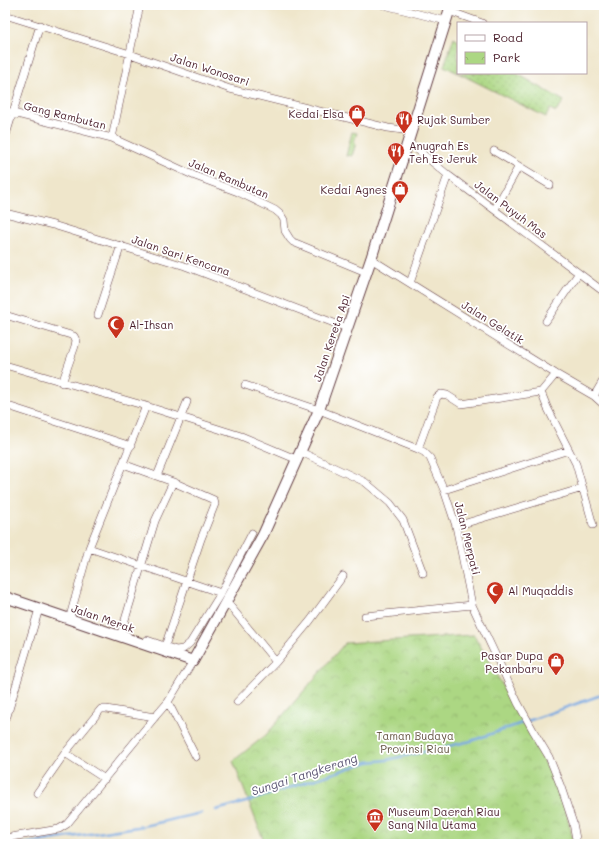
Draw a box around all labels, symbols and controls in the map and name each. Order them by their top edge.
legend [457,22,587,74]
text: Road [493,29,523,45]
street label: Jalan Wonosari [169,49,251,89]
text: Park [493,49,520,65]
street label: Gang Rambutan [22,98,108,132]
shop icon: Kedai Elsa [347,103,367,128]
place label: Kedai Elsa [289,106,344,121]
restaurant icon: Rujak Sumber [394,109,414,134]
place label: Rujak Sumber [417,112,490,127]
place label: Anugrah Es Teh Es Jeruk [409,138,477,166]
restaurant icon: Anugrah Es Teh Es Jeruk [386,141,406,166]
street label: Jalan Rambutan [187,154,271,202]
street label: Jalan Puyuh Mas [472,177,550,241]
shop icon: Kedai Agnes [390,179,410,204]
place label: Kedai Agnes [321,182,387,197]
street label: Jalan Sari Kencana [130,231,232,279]
street label: Jalan Kereta Api [309,293,353,383]
street label: Jalan Gelatik [459,297,527,347]
mosque icon: Al-Ihsan [106,314,126,339]
place label: Al-Ihsan [129,317,173,332]
street label: Jalan Merpati [452,500,484,576]
mosque icon: Al Muqaddis [485,580,505,605]
place label: Al Muqaddis [508,583,573,598]
street label: Jalan Merak [69,600,137,636]
place label: Pasar Dupa Pekanbaru [481,648,543,676]
shop icon: Pasar Dupa Pekanbaru [546,651,566,676]
park label: Taman Budaya Provinsi Riau [376,728,454,756]
water label: Sungai Tangkerang [249,749,359,799]
place label: Museum Daerah Riau Sang Nila Utama [388,804,500,832]
museum icon: Museum Daerah Riau Sang Nila Utama [365,807,385,832]

